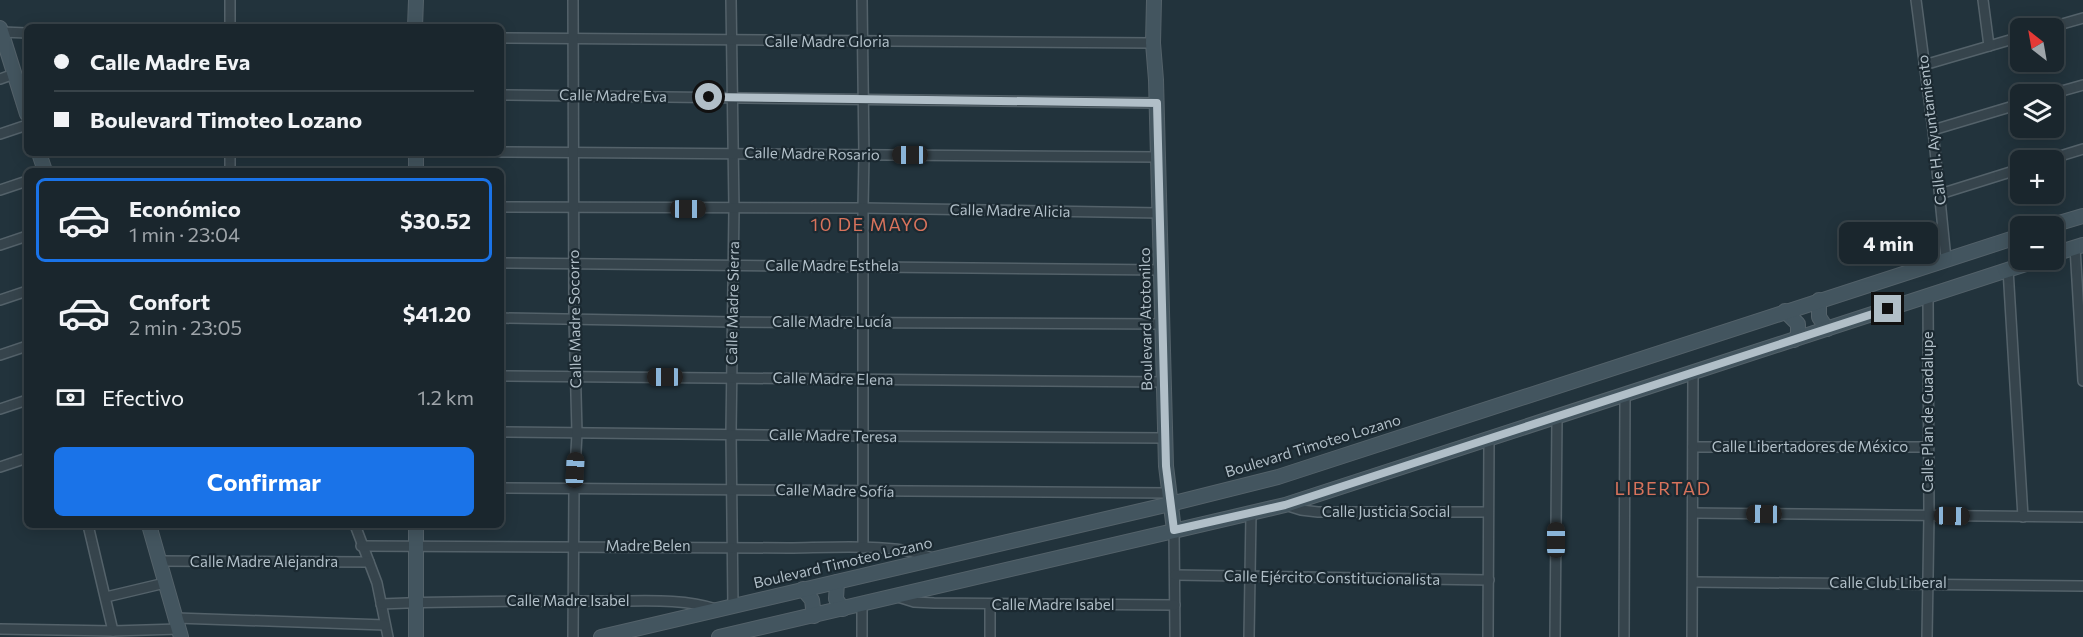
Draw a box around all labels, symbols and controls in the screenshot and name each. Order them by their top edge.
north arrow [2010,18,2064,72]
map controls [2010,18,2064,270]
street label: Calle Madre Gloria [764,32,890,50]
text: Calle Madre Eva [90,48,250,75]
street label: Calle H. Ayuntamiento [1913,54,1949,206]
route start [695,83,722,110]
button: layers [2010,84,2064,138]
street label: Calle Madre Eva [559,85,667,105]
text: Boulevard Timoteo Lozano [90,106,362,133]
street label: Calle Madre Rosario [744,143,880,163]
car [892,146,928,164]
button: + [2010,150,2064,204]
icon: car [57,193,111,247]
text: Económico [129,195,241,222]
car [670,200,706,218]
street label: Calle Madre Alicia [949,200,1071,220]
text: $30.52 [400,207,471,234]
district label: 10 DE MAYO [810,213,930,235]
button: − [2010,216,2064,270]
text: 1 min · 23:04 [129,222,240,246]
callout: 4 min [1838,222,1938,264]
text: 4 min [1863,231,1914,255]
street label: Calle Madre Sierra [722,241,742,365]
street label: Boulevard Atotonilco [1135,247,1155,391]
street label: Calle Madre Socorro [564,250,584,388]
street label: Calle Madre Esthela [765,256,899,274]
icon: car [57,286,111,340]
text: Confort [129,288,210,315]
route end [1874,295,1901,322]
text: $41.20 [403,300,471,327]
street label: Calle Madre Lucía [772,312,892,330]
text: 2 min · 23:05 [129,315,242,339]
street label: Calle Plan de Guadalupe [1918,331,1936,493]
car [647,368,683,386]
street label: Calle Madre Elena [772,368,894,388]
icon: cash [54,381,87,414]
text: Efectivo [102,384,184,411]
text: 1.2 km [418,385,474,409]
street label: Boulevard Timoteo Lozano [1223,410,1403,480]
street label: Calle Madre Teresa [769,425,897,445]
street label: Calle Libertadores de México [1712,437,1908,455]
button: Confirmar [54,447,474,516]
car [565,452,585,488]
district label: LIBERTAD [1615,477,1711,499]
street label: Calle Madre Sofía [775,480,895,500]
street label: Calle Justicia Social [1322,502,1450,520]
car [1746,505,1782,523]
car [1934,507,1970,525]
car [1547,522,1565,558]
street label: Boulevard Timoteo Lozano [752,533,934,591]
street label: Madre Belen [605,536,691,554]
street label: Calle Madre Alejandra [190,552,338,570]
street label: Calle Ejército Constitucionalista [1224,566,1440,588]
street label: Calle Club Liberal [1829,573,1947,591]
street label: Calle Madre Isabel [506,591,630,609]
street label: Calle Madre Isabel [991,595,1115,613]

